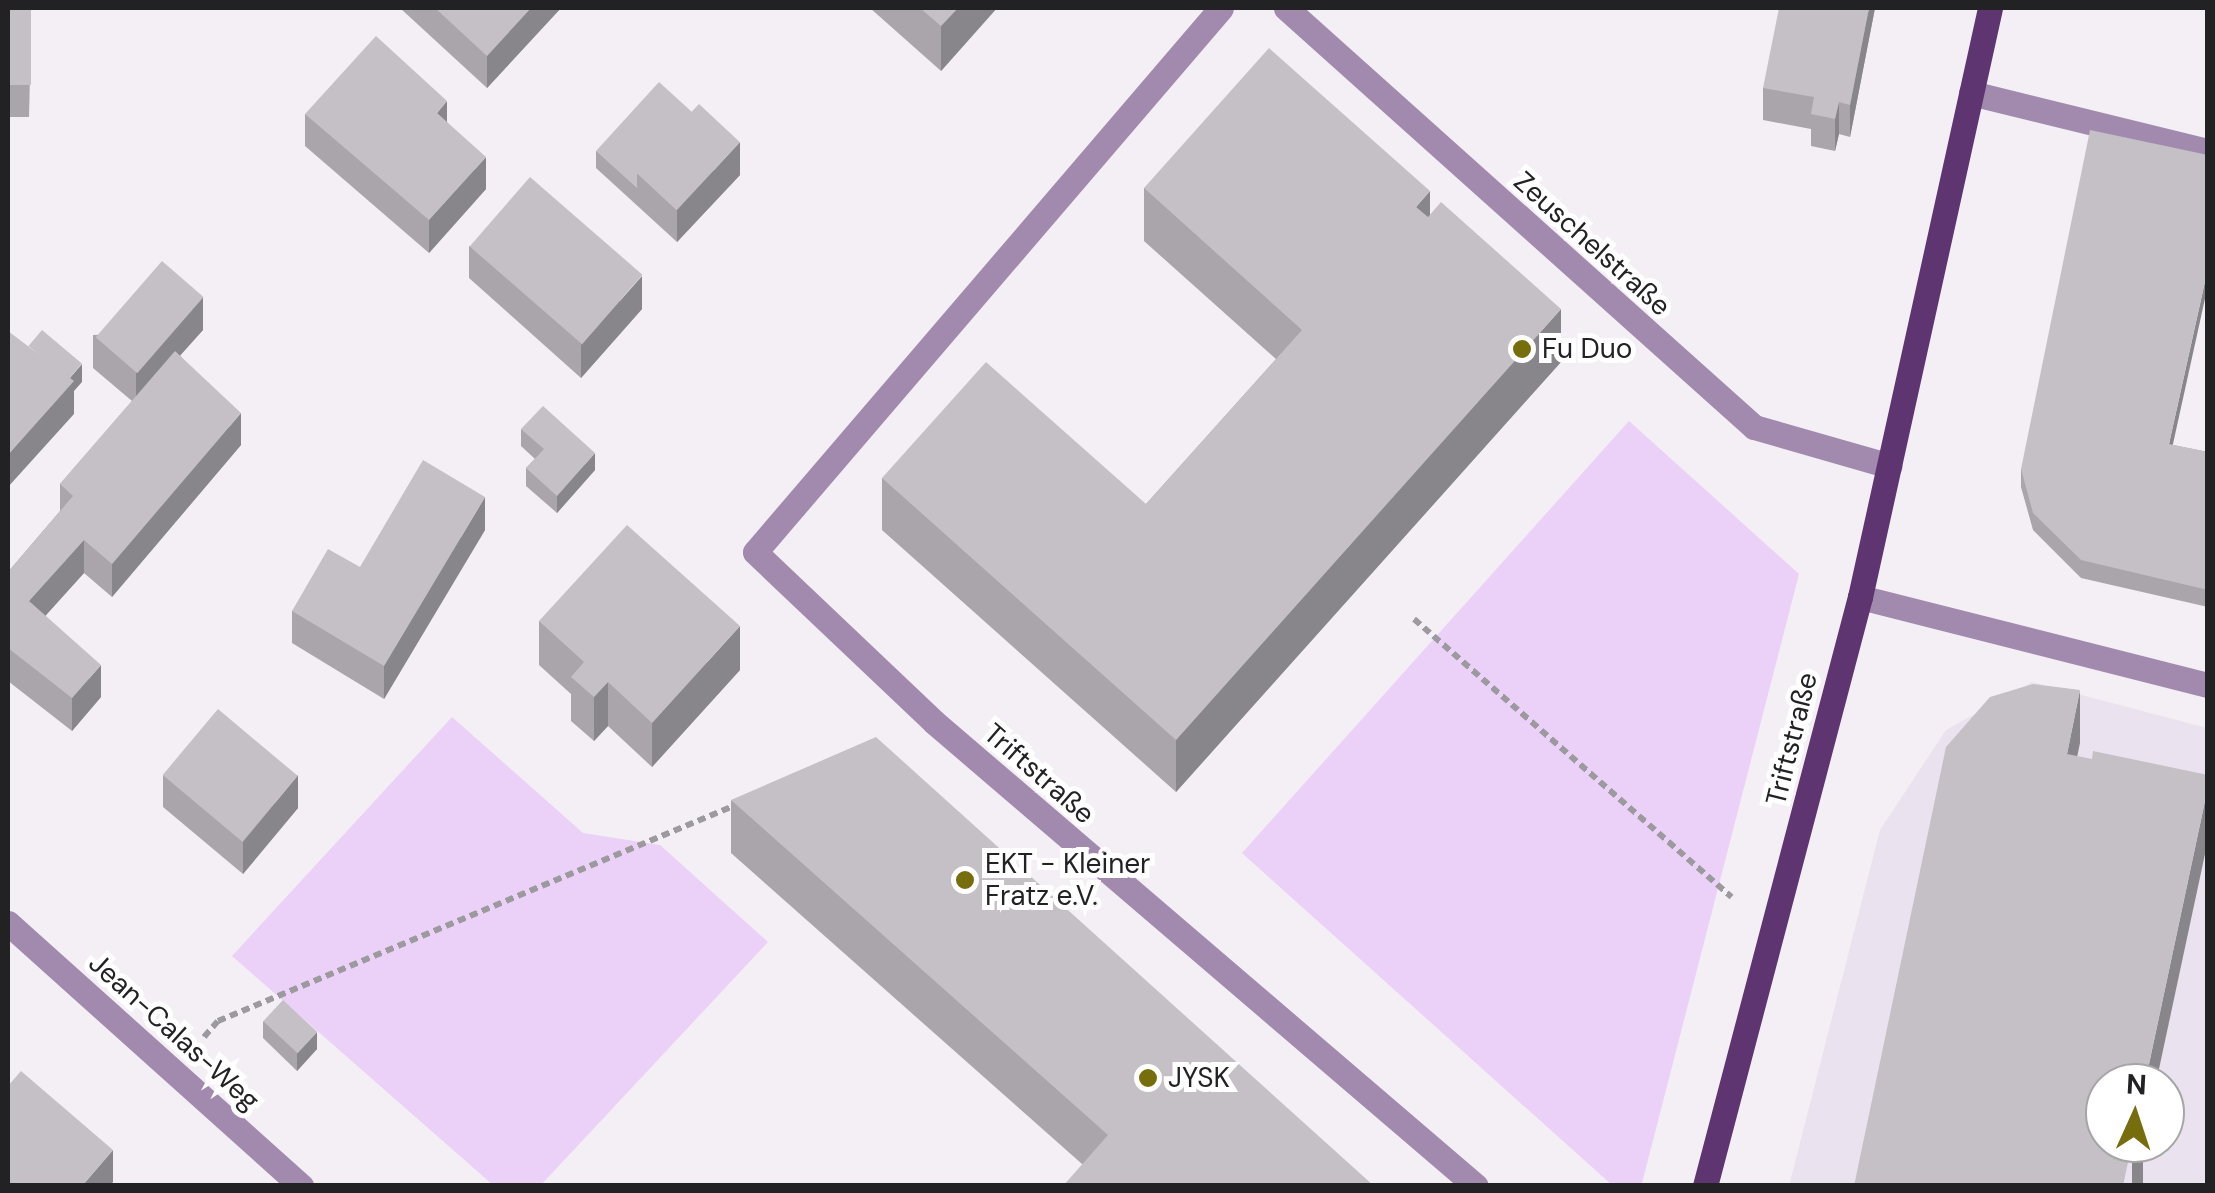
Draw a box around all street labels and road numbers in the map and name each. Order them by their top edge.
street label: Zeuschelstraße [1507,165,1677,323]
street label: Triftstraße [1759,669,1825,809]
street label: Triftstraße [977,717,1101,831]
street label: Jean-Calas-Weg [82,946,266,1118]

